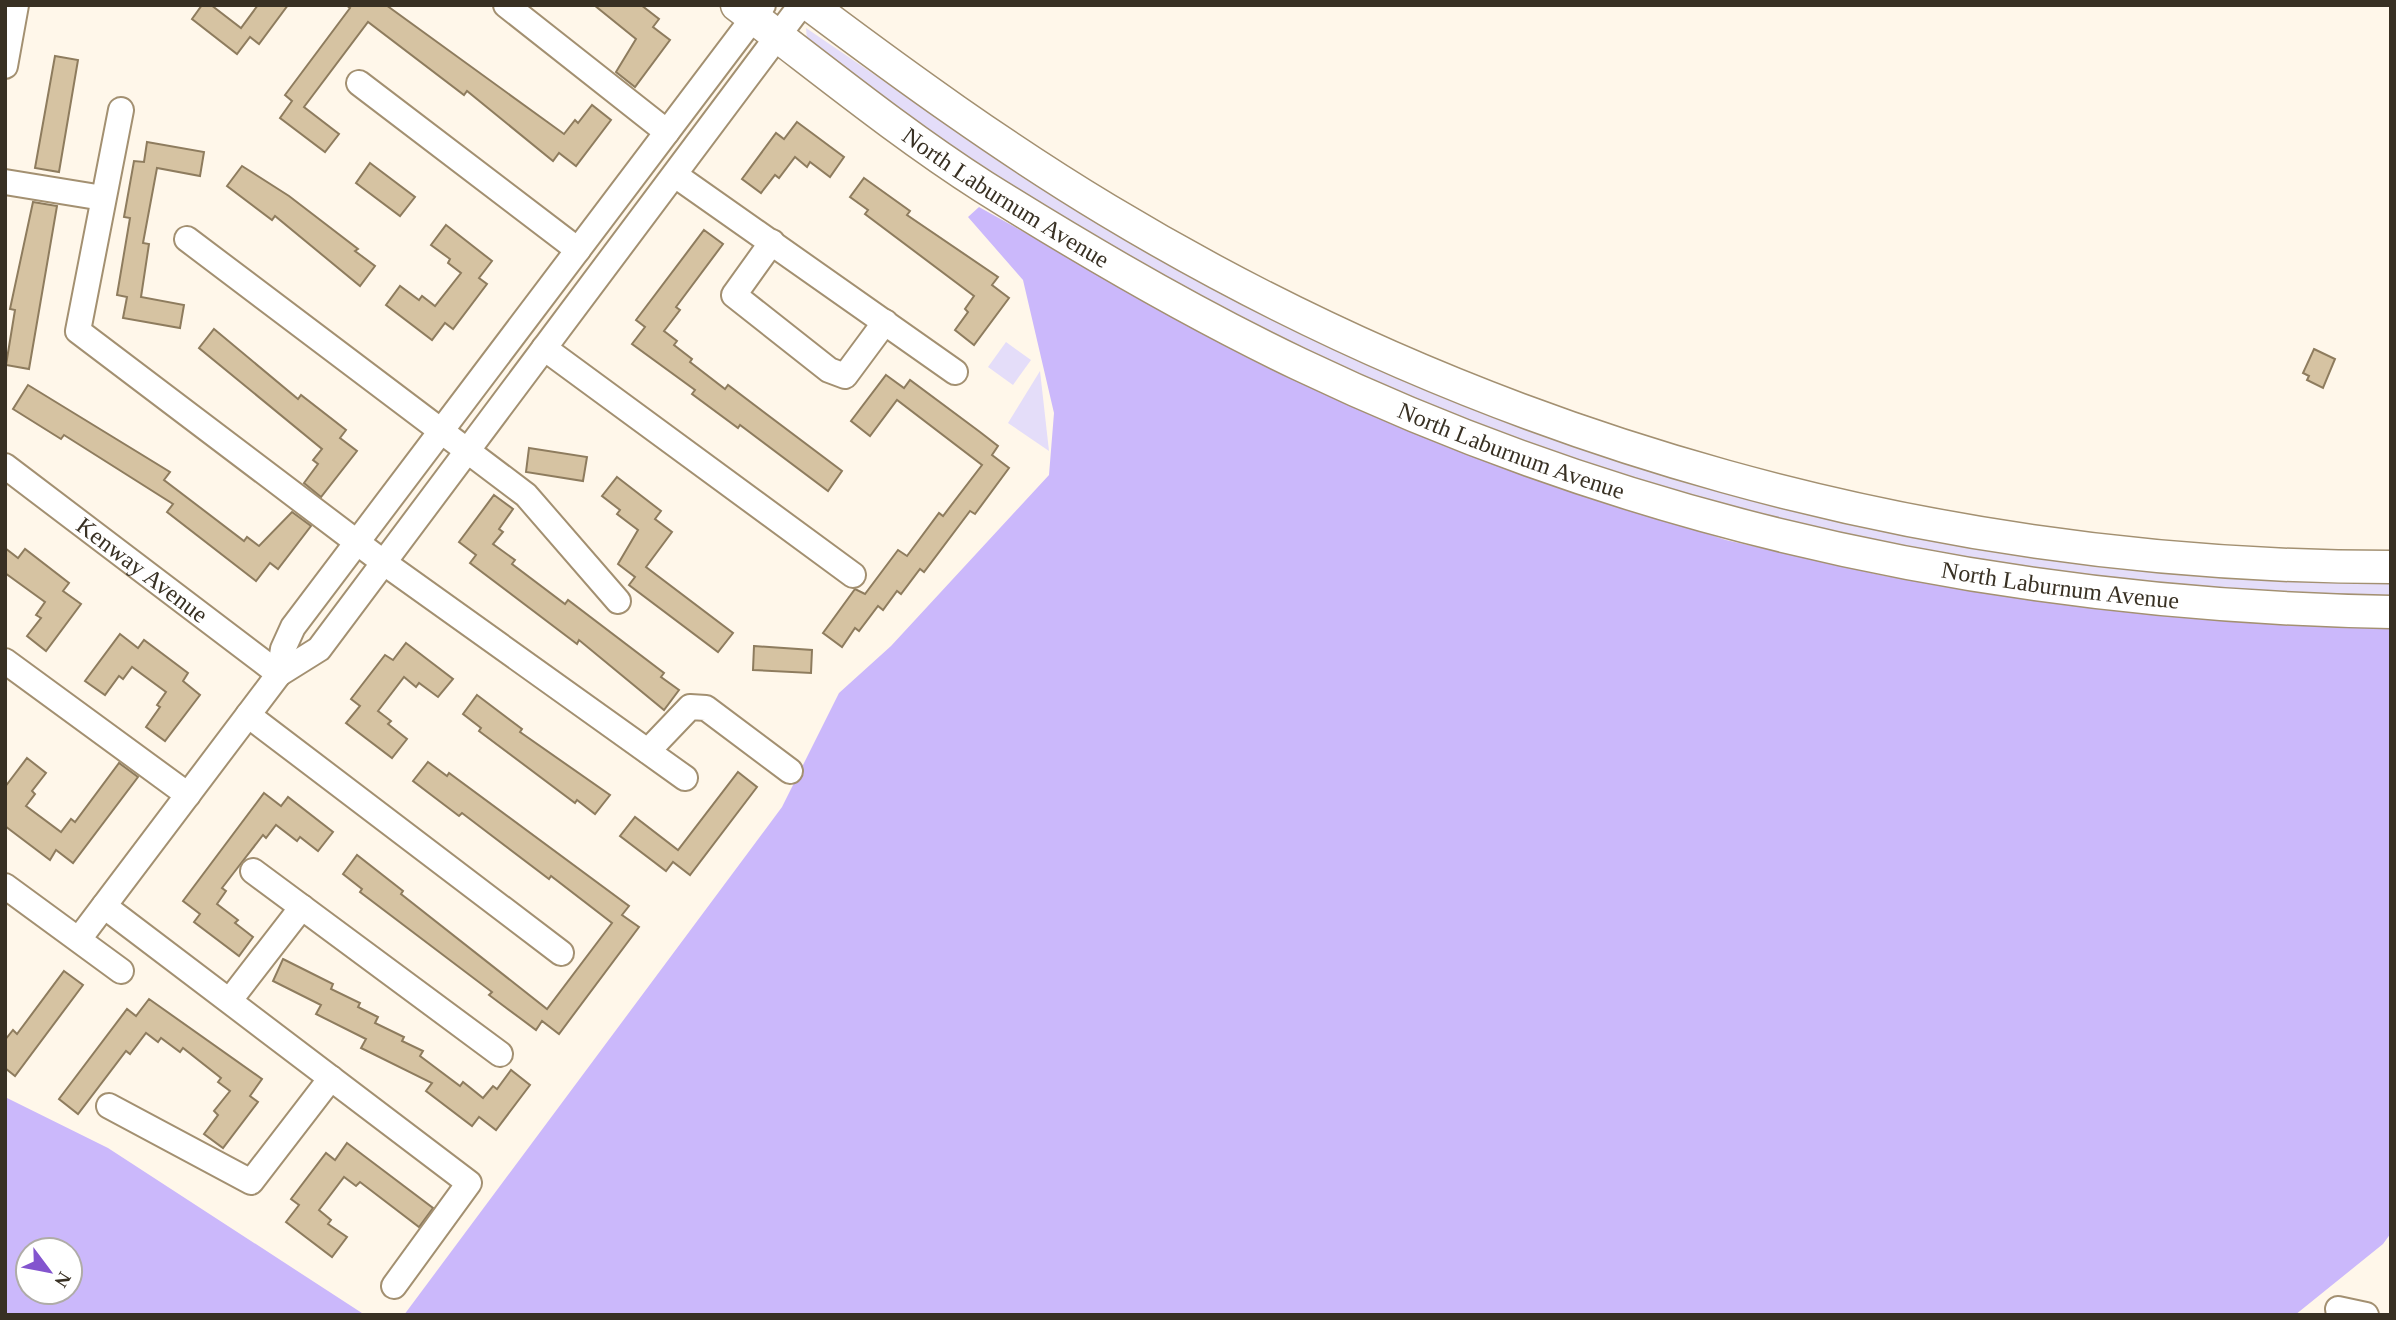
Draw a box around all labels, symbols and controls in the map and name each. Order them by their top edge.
street label: North Laburnum Avenue [898,122,1114,273]
street label: North Laburnum Avenue [1394,397,1628,504]
street label: Kenway Avenue [71,512,213,628]
street label: North Laburnum Avenue [1940,556,2180,614]
north arrow [14,1236,84,1306]
text: N [50,1268,76,1291]

